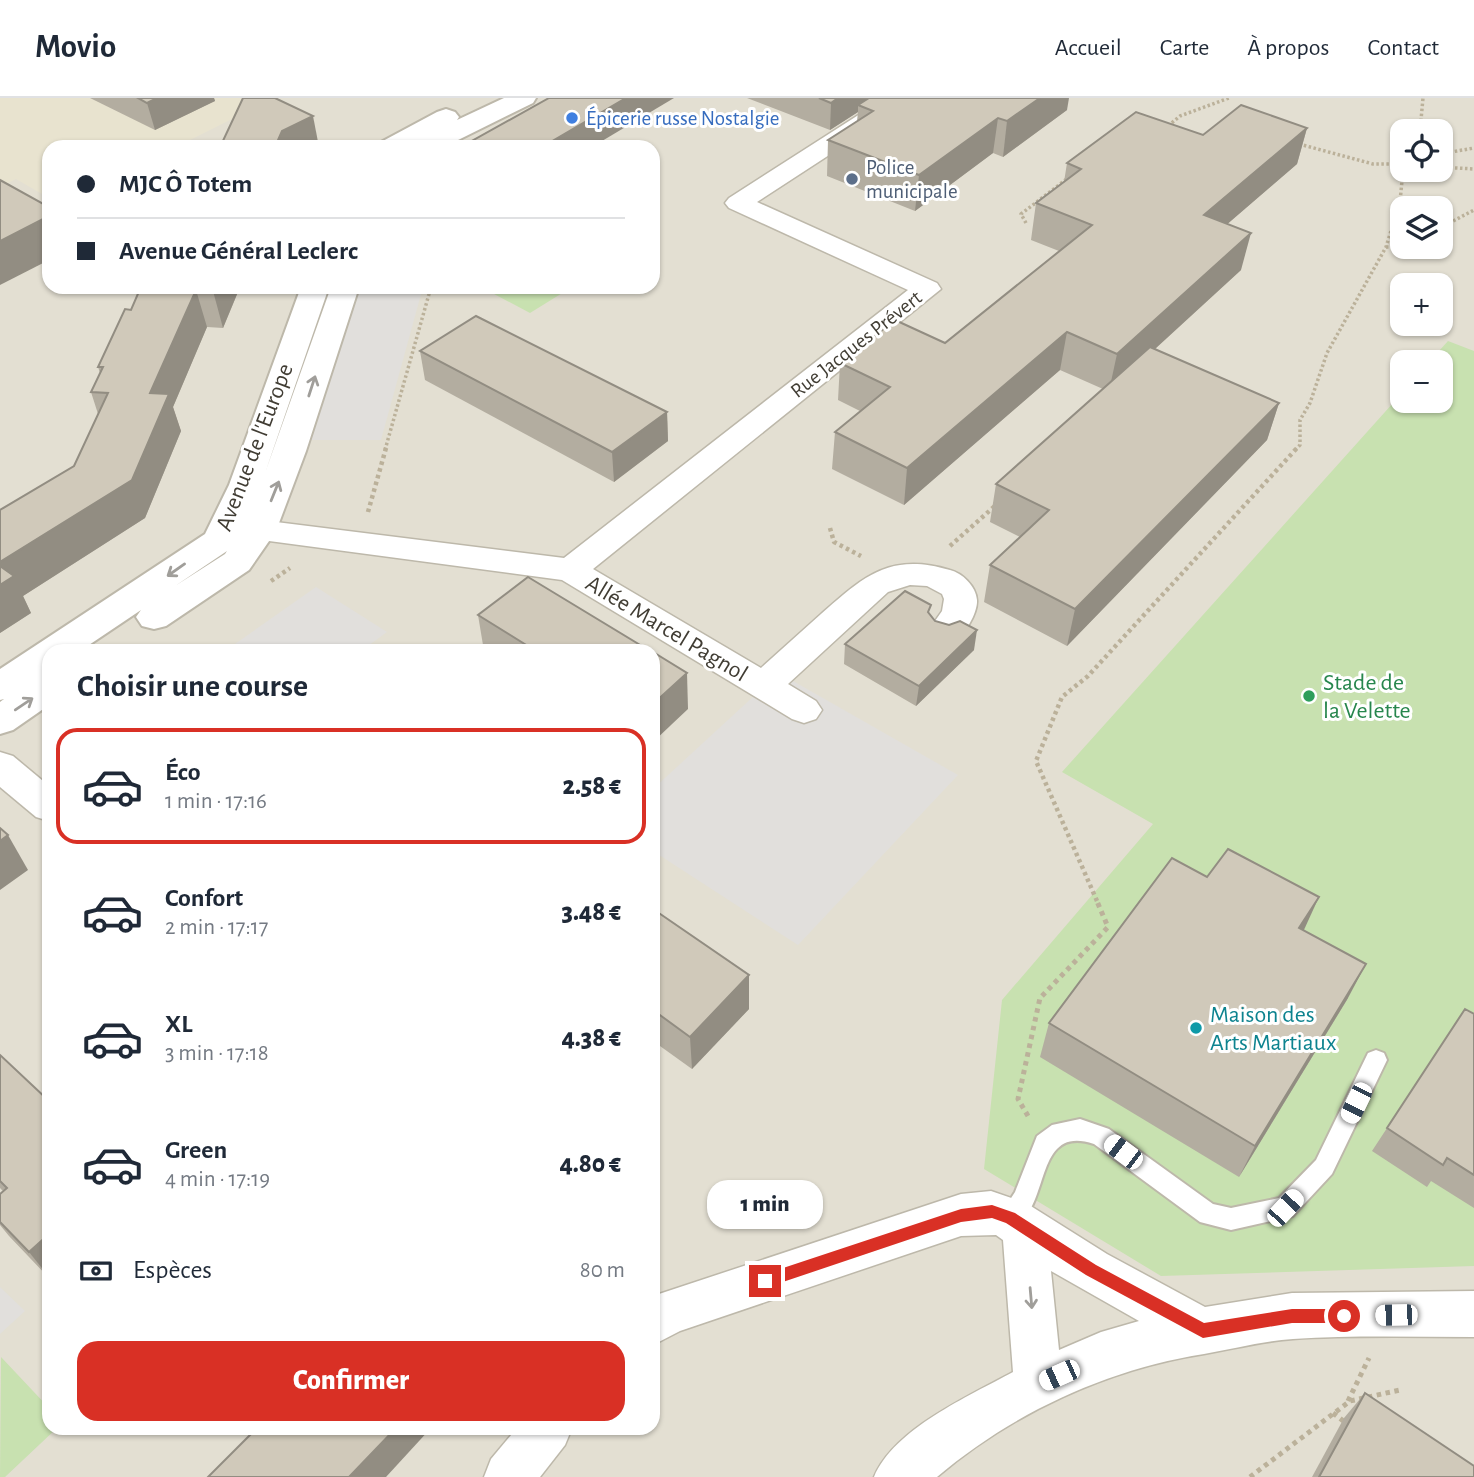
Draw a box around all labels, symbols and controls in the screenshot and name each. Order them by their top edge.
text: Movio [35,31,116,64]
text: Accueil [1055,36,1122,60]
text: Carte [1160,36,1209,60]
text: À propos [1247,36,1329,60]
text: Contact [1367,36,1439,60]
place label: Épicerie russe Nostalgie [586,106,779,129]
marker: Épicerie russe Nostalgie [564,110,580,126]
map controls [1390,119,1453,413]
button: locate [1390,119,1453,182]
place label: Police municipale [866,157,958,202]
text: MJC Ô Totem [119,171,252,197]
marker: Police municipale [844,171,860,187]
button: layers [1390,196,1453,259]
text: Avenue Général Leclerc [119,238,358,264]
button: + [1390,273,1453,336]
street label: Rue Jacques Prévert [787,287,926,402]
button: − [1390,350,1453,413]
street label: Avenue de l'Europe [212,360,298,534]
one-way arrow [306,375,319,397]
one-way arrow [269,480,282,502]
one-way arrow [167,563,186,578]
street label: Allée Marcel Pagnol [581,571,752,687]
text: Choisir une course [77,670,308,702]
place label: Stade de la Velette [1323,671,1411,723]
marker: Stade de la Velette [1301,688,1317,704]
one-way arrow [14,696,34,710]
icon: car [81,755,144,818]
text: Éco [165,759,201,785]
text: 2.58 € [562,773,621,799]
text: 1 min · 17:16 [165,790,267,813]
icon: car [81,881,144,944]
text: Confort [165,885,243,911]
text: 3.48 € [562,899,621,925]
text: 2 min · 17:17 [165,916,268,939]
place label: Maison des Arts Martiaux [1210,1003,1337,1055]
icon: car [81,1007,144,1070]
text: XL [165,1011,192,1037]
marker: Maison des Arts Martiaux [1188,1020,1204,1036]
text: 4.38 € [562,1025,621,1051]
text: 3 min · 17:18 [165,1042,269,1065]
car [1338,1080,1375,1126]
car [1100,1131,1147,1173]
icon: car [81,1133,144,1196]
text: Green [165,1137,227,1163]
text: 4.80 € [559,1151,621,1177]
text: 4 min · 17:19 [165,1168,270,1191]
callout: 1 min [707,1180,823,1228]
car [1263,1185,1308,1231]
text: 1 min [741,1193,789,1216]
icon: cash [77,1252,115,1290]
text: Espèces [133,1257,212,1283]
text: 80 m [580,1259,625,1282]
route end [749,1265,781,1297]
one-way arrow [1025,1286,1038,1309]
route start [1328,1300,1360,1332]
car [1375,1304,1418,1326]
button: Confirmer [77,1341,625,1421]
car [1036,1357,1083,1393]

